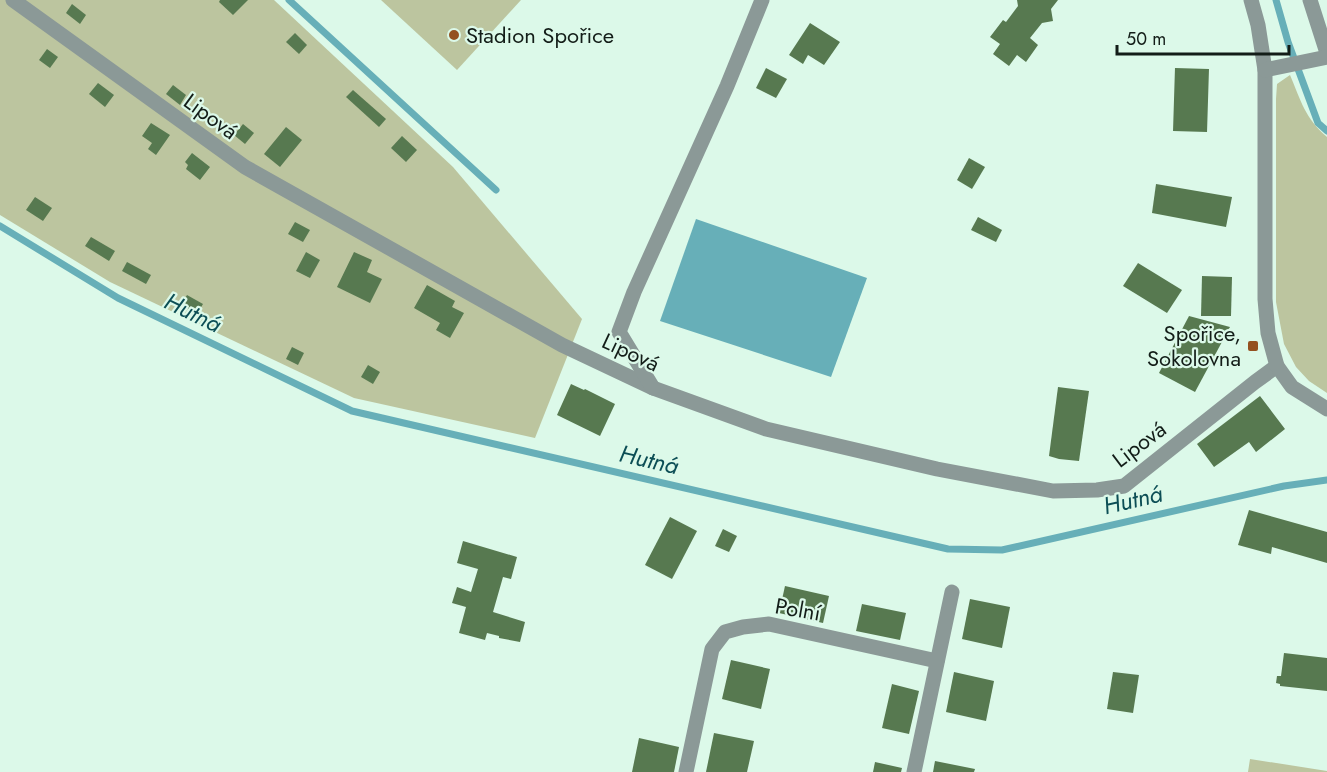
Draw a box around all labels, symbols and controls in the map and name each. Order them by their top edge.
scale bar [1117,18,1290,56]
place label: Stadion Spořice [466,19,614,51]
text: 50 m [1126,26,1166,52]
marker: Stadion Spořice [447,28,461,42]
street label: Lipová [177,85,245,147]
water label: Hutná [159,284,228,341]
place label: Spořice, Sokolovna [1147,317,1241,374]
street label: Lipová [597,325,665,379]
marker: Spořice, Sokolovna [1246,339,1260,353]
street label: Lipová [1105,413,1173,475]
water label: Hutná [616,436,682,483]
water label: Hutná [1100,476,1166,523]
street label: Polní [773,589,825,629]

